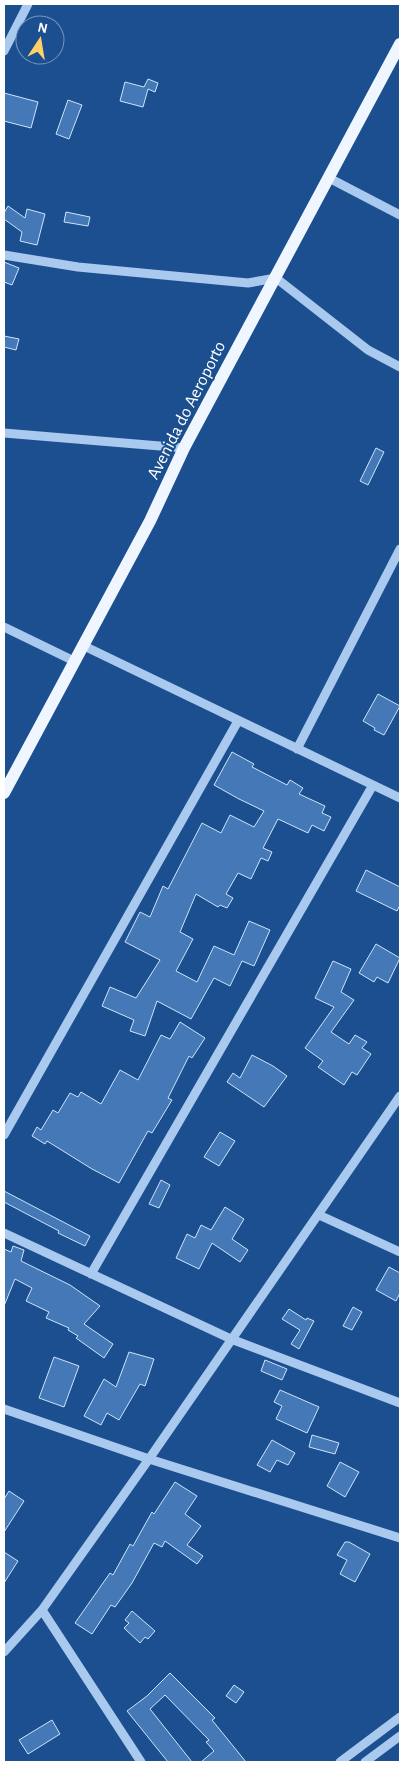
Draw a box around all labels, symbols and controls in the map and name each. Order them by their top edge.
north arrow [15,15,65,65]
text: N [36,20,49,36]
street label: Avenida do Aeroporto [144,338,230,482]

